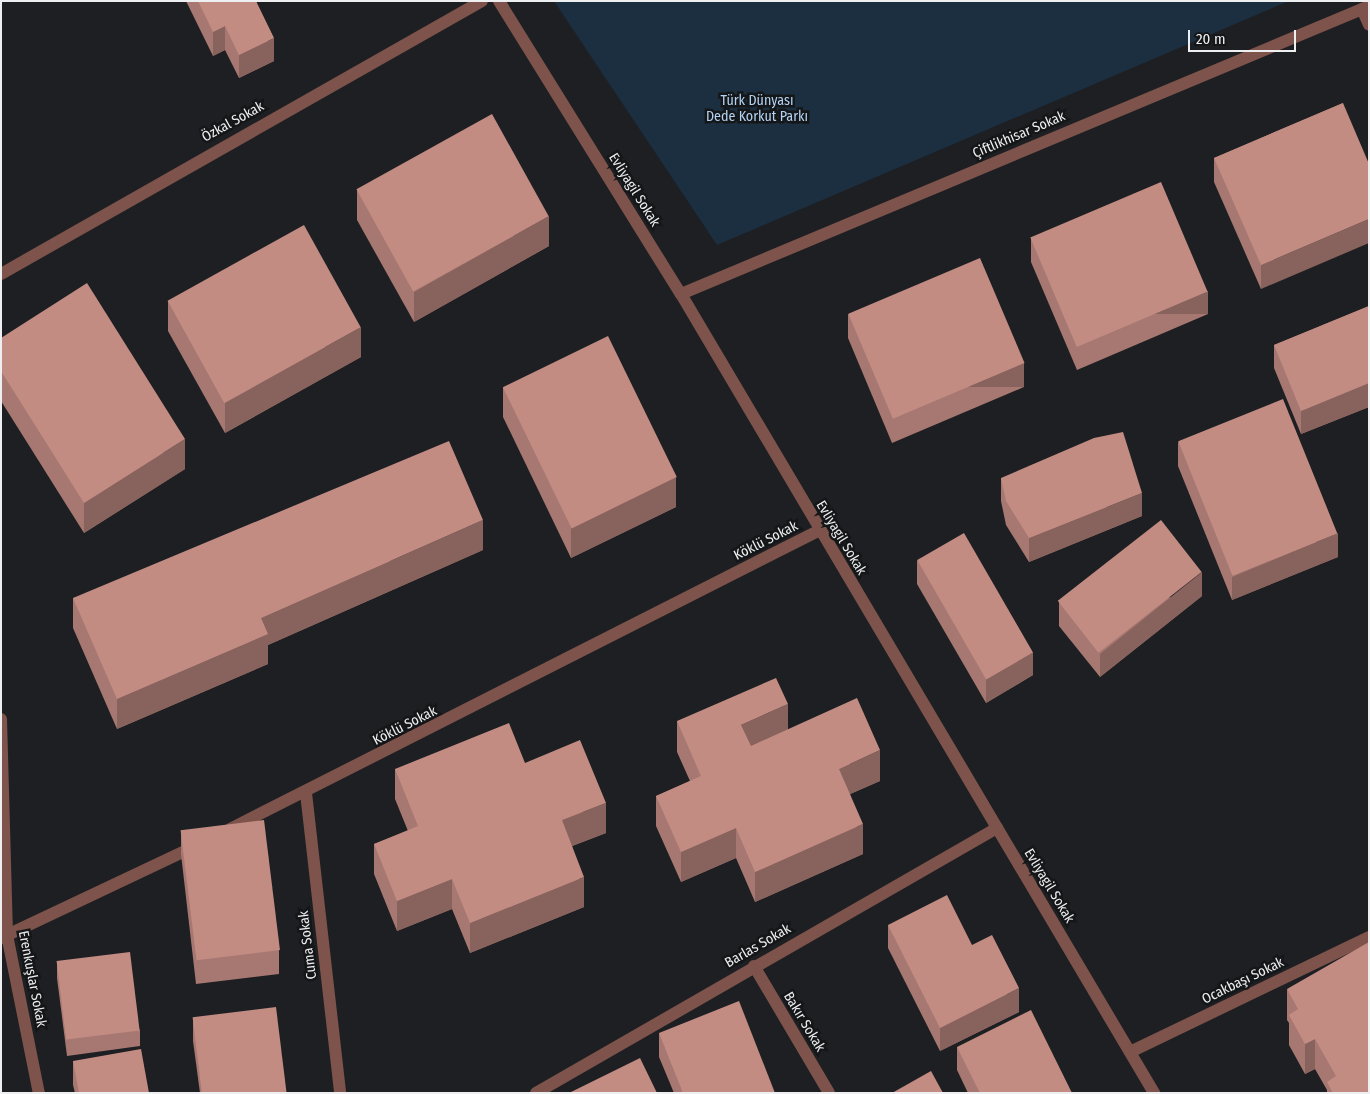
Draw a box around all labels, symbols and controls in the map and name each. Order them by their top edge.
scale bar [1190,20,1298,52]
text: 20 m [1196,30,1226,48]
park label: Türk Dünyası Dede Korkut Parkı [706,93,808,125]
street label: Özkal Sokak [199,98,267,146]
street label: Çiftlikhisar Sokak [970,108,1068,162]
street label: Evliyagil Sokak [605,150,663,230]
street label: Evliyagil Sokak [812,498,870,578]
street label: Köklü Sokak [731,518,801,564]
street label: Köklü Sokak [370,703,440,749]
street label: Evliyagil Sokak [1020,846,1078,926]
street label: Cuma Sokak [295,910,321,980]
street label: Barlas Sokak [722,920,794,972]
street label: Erenkuşlar Sokak [14,929,50,1029]
street label: Ocakbaşı Sokak [1199,954,1287,1008]
street label: Bakır Sokak [780,989,828,1055]

